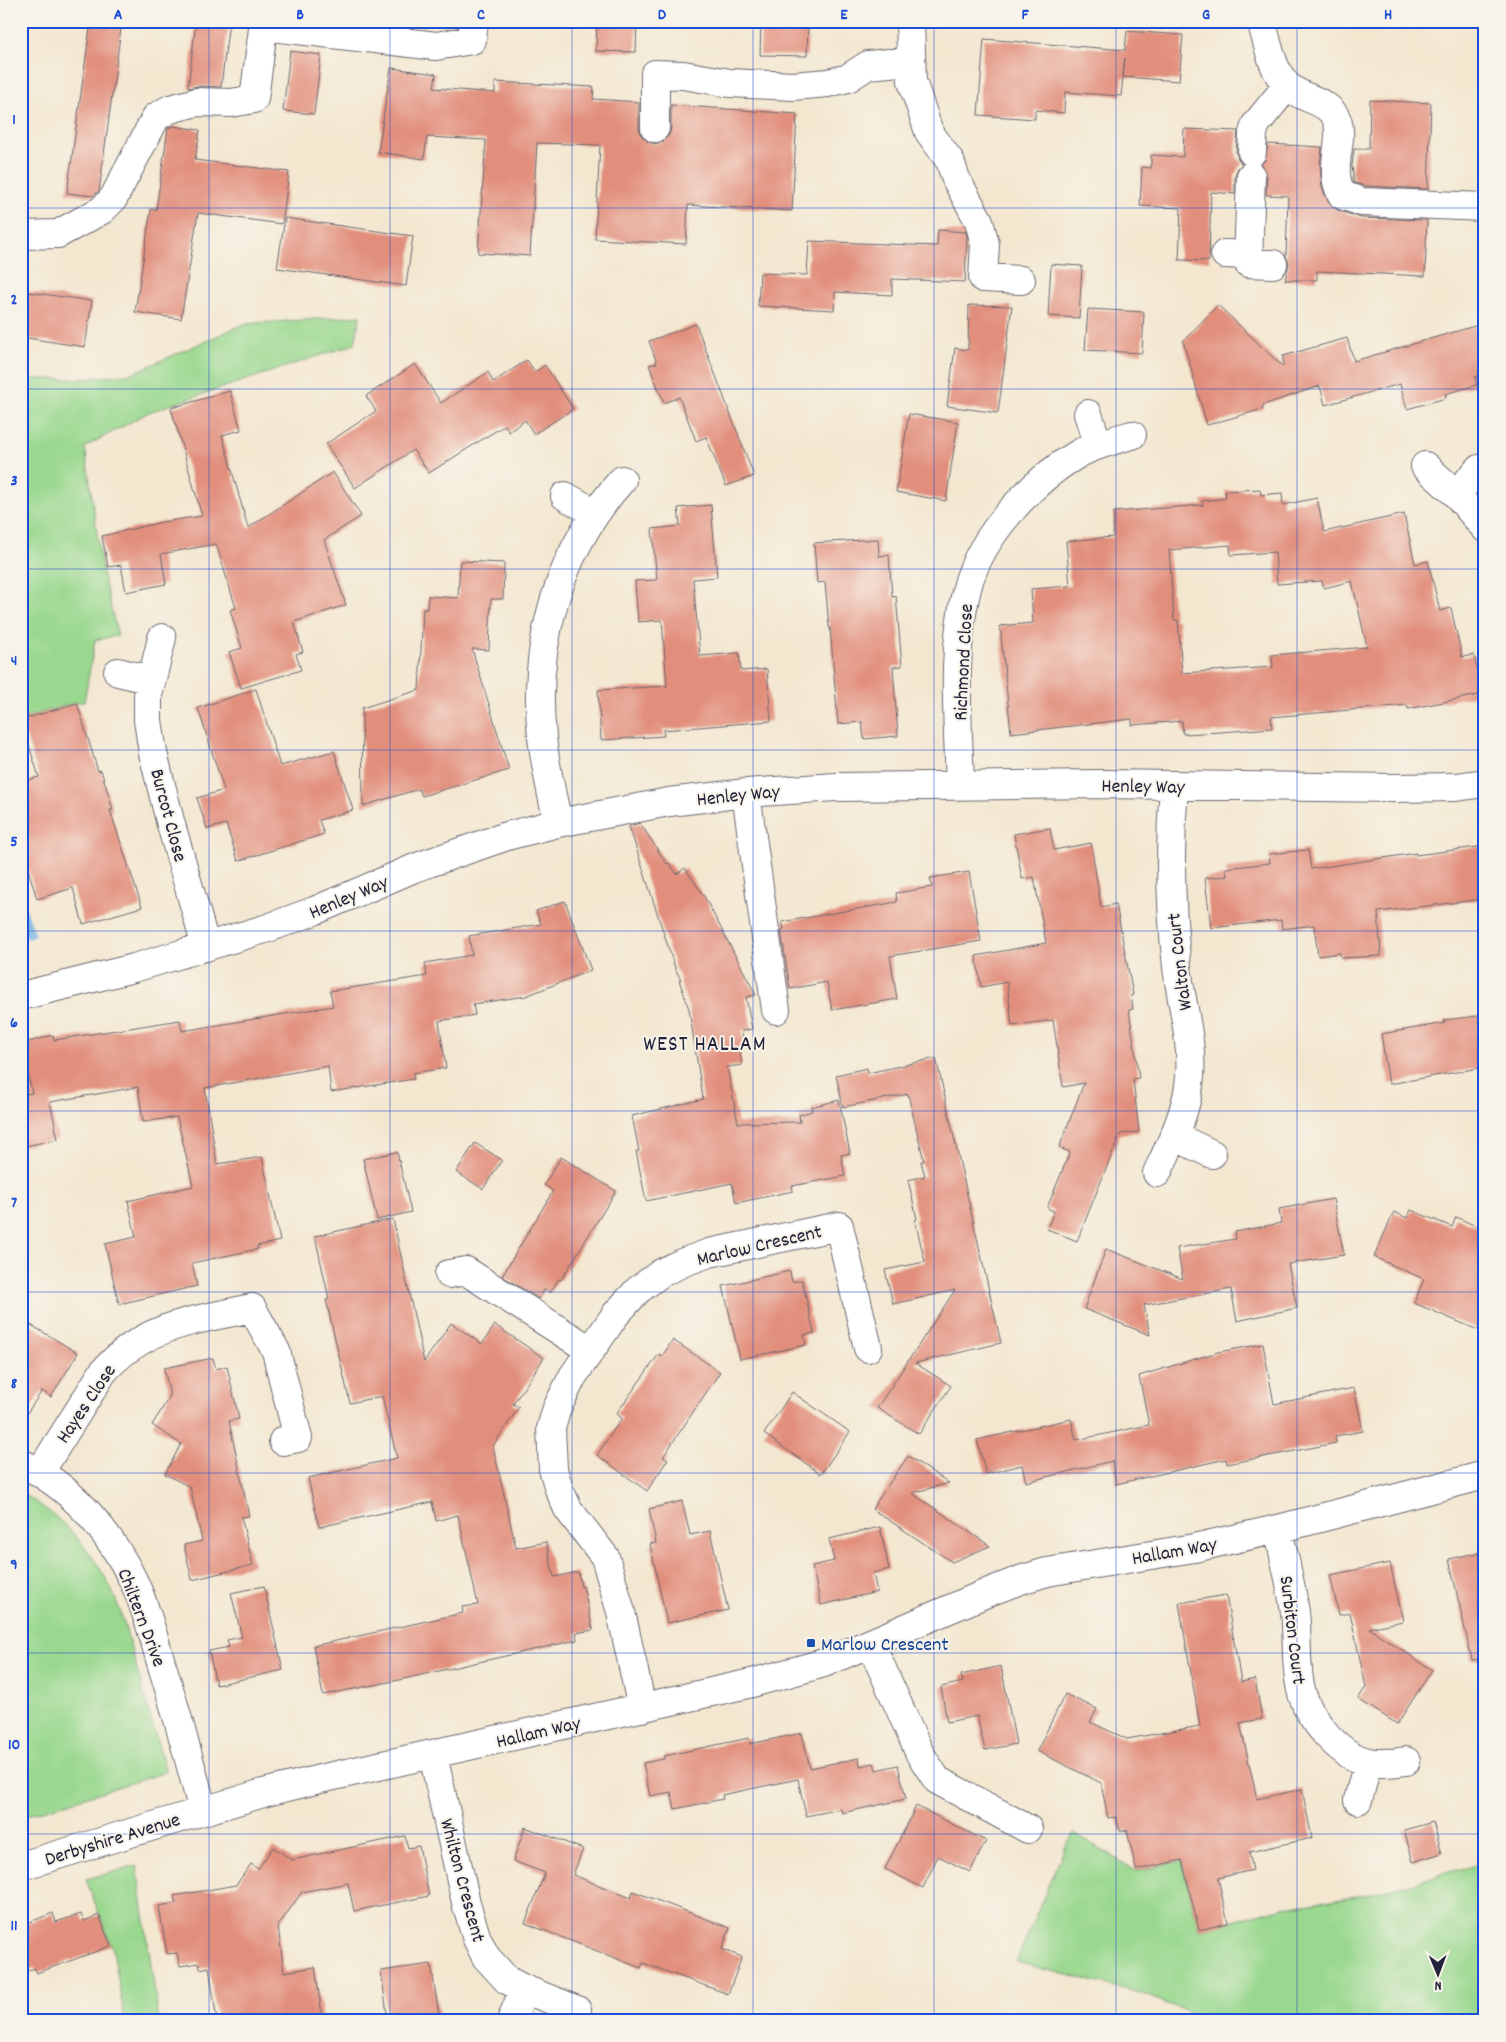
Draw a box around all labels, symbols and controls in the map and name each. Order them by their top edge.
text: A [114,4,123,27]
text: B [296,4,304,27]
text: C [477,4,485,27]
text: D [658,4,667,27]
text: E [840,4,848,27]
text: F [1021,4,1029,27]
text: G [1202,4,1210,27]
text: H [1384,4,1392,27]
text: 1 [12,109,16,132]
text: 2 [11,289,18,312]
text: 3 [10,470,18,493]
street label: Richmond Close [948,603,982,721]
text: 4 [11,650,17,673]
street label: Burcot Close [141,766,193,866]
street label: Henley Way [1101,773,1186,803]
street label: Henley Way [695,779,782,815]
text: 5 [10,831,18,854]
street label: Henley Way [305,869,394,928]
street label: Walton Court [1161,911,1201,1012]
text: 6 [10,1012,18,1035]
district label: WEST HALLAM [643,1030,767,1061]
text: 7 [11,1192,17,1215]
street label: Marlow Crescent [694,1219,825,1275]
street label: Hayes Close [51,1359,124,1450]
text: 8 [11,1373,18,1396]
street label: Hallam Way [1130,1532,1220,1574]
text: 9 [10,1554,18,1577]
street label: Chiltern Drive [109,1565,172,1672]
street label: Surbiton Court [1270,1574,1312,1686]
place label: Marlow Crescent [821,1632,949,1660]
marker: Marlow Crescent [805,1637,817,1649]
street label: Hallam Way [494,1710,584,1757]
text: 10 [8,1734,20,1757]
street label: Derbyshire Avenue [42,1807,184,1875]
street label: Whilton Crescent [431,1816,491,1946]
text: 11 [10,1915,18,1938]
north arrow [1414,1950,1464,2000]
text: N [1434,1975,1442,1995]

